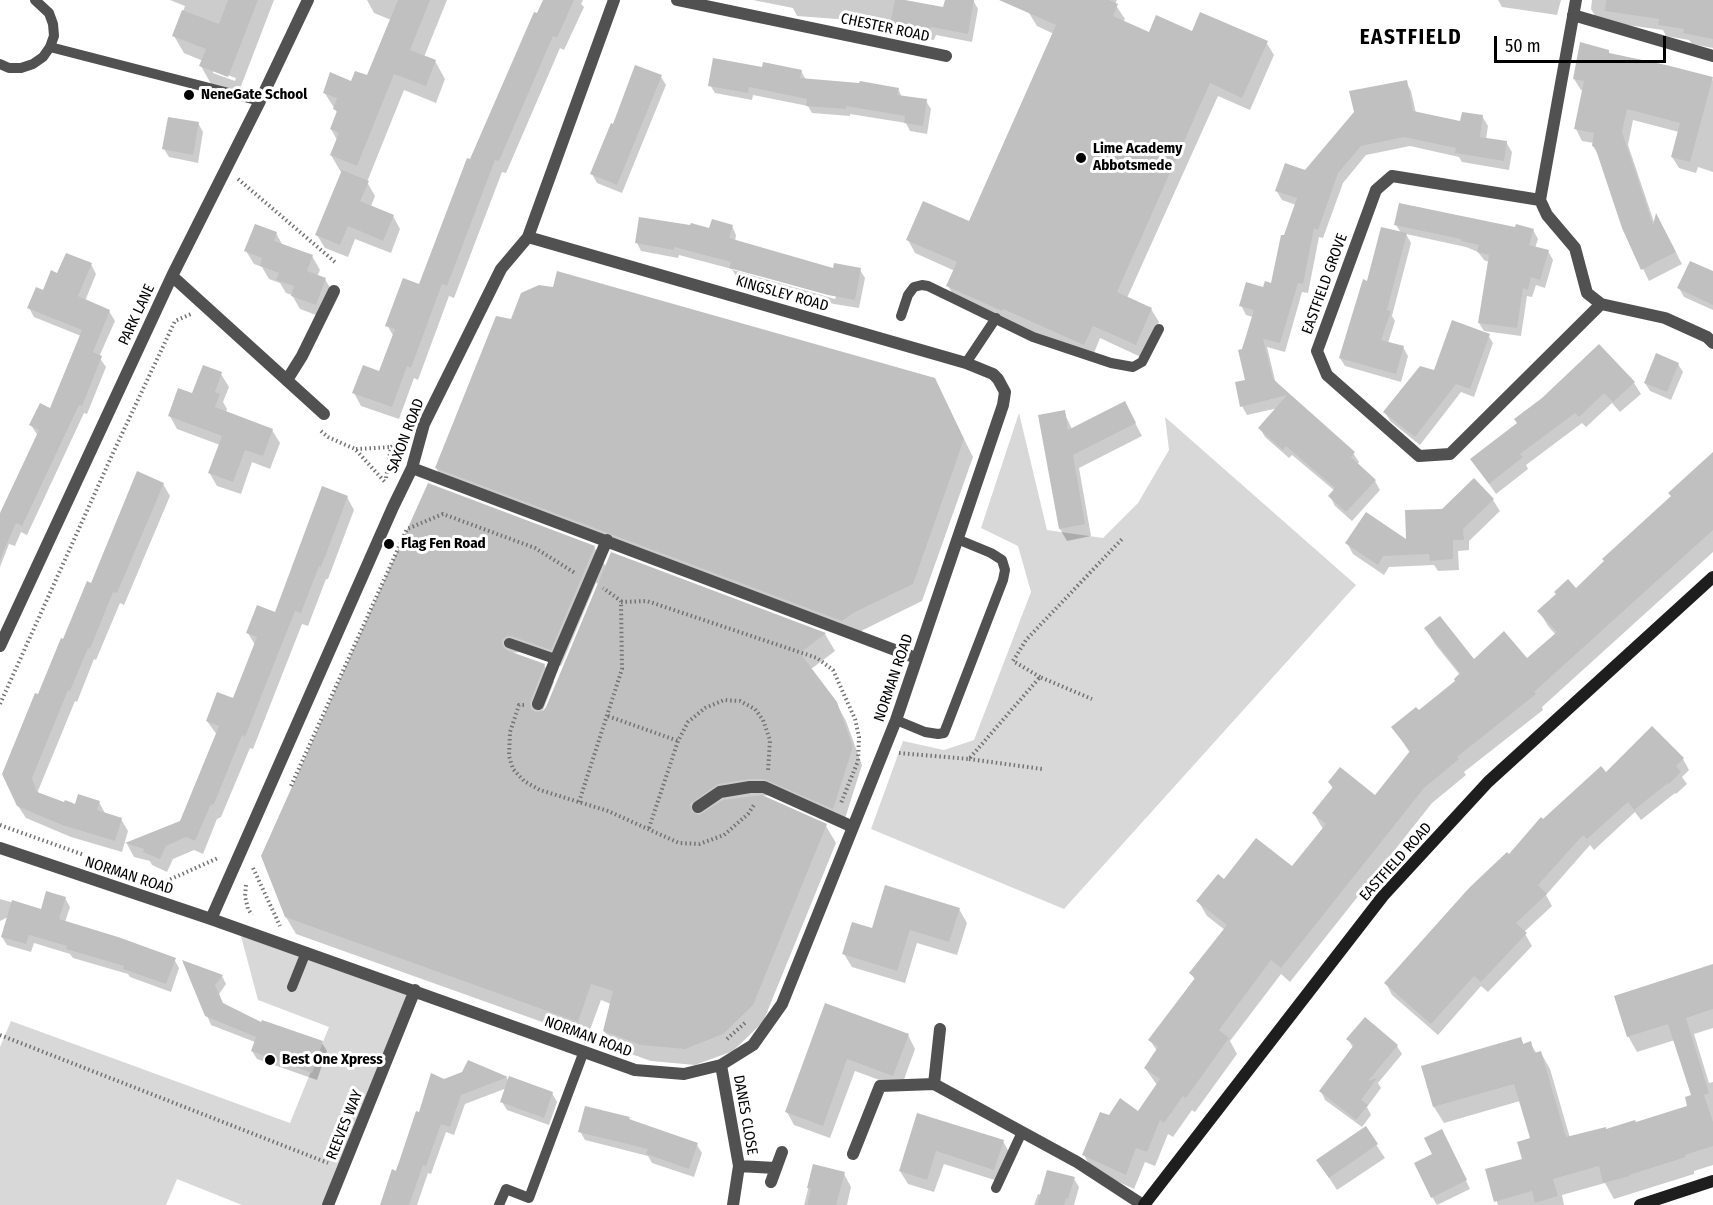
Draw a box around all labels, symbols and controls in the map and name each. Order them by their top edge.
street label: CHESTER ROAD [839,10,931,46]
scale bar [1497,24,1670,62]
district label: EASTFIELD [1360,25,1462,51]
text: 50 m [1505,35,1541,57]
place label: NeneGate School [201,86,307,104]
marker: NeneGate School [182,88,196,102]
place label: Lime Academy Abbotsmede [1093,140,1182,175]
marker: Lime Academy Abbotsmede [1074,151,1088,165]
street label: EASTFIELD GROVE [1298,231,1352,337]
street label: KINGSLEY ROAD [734,272,830,316]
street label: PARK LANE [115,282,159,348]
street label: SAXON ROAD [384,396,428,476]
place label: Flag Fen Road [401,535,486,553]
marker: Flag Fen Road [382,537,396,551]
street label: NORMAN ROAD [871,632,917,724]
street label: EASTFIELD ROAD [1356,819,1436,905]
street label: NORMAN ROAD [83,853,175,899]
street label: NORMAN ROAD [542,1013,634,1061]
place label: Best One Xpress [282,1051,383,1069]
marker: Best One Xpress [263,1053,277,1067]
street label: DANES CLOSE [729,1074,761,1156]
street label: REEVES WAY [323,1088,367,1162]

